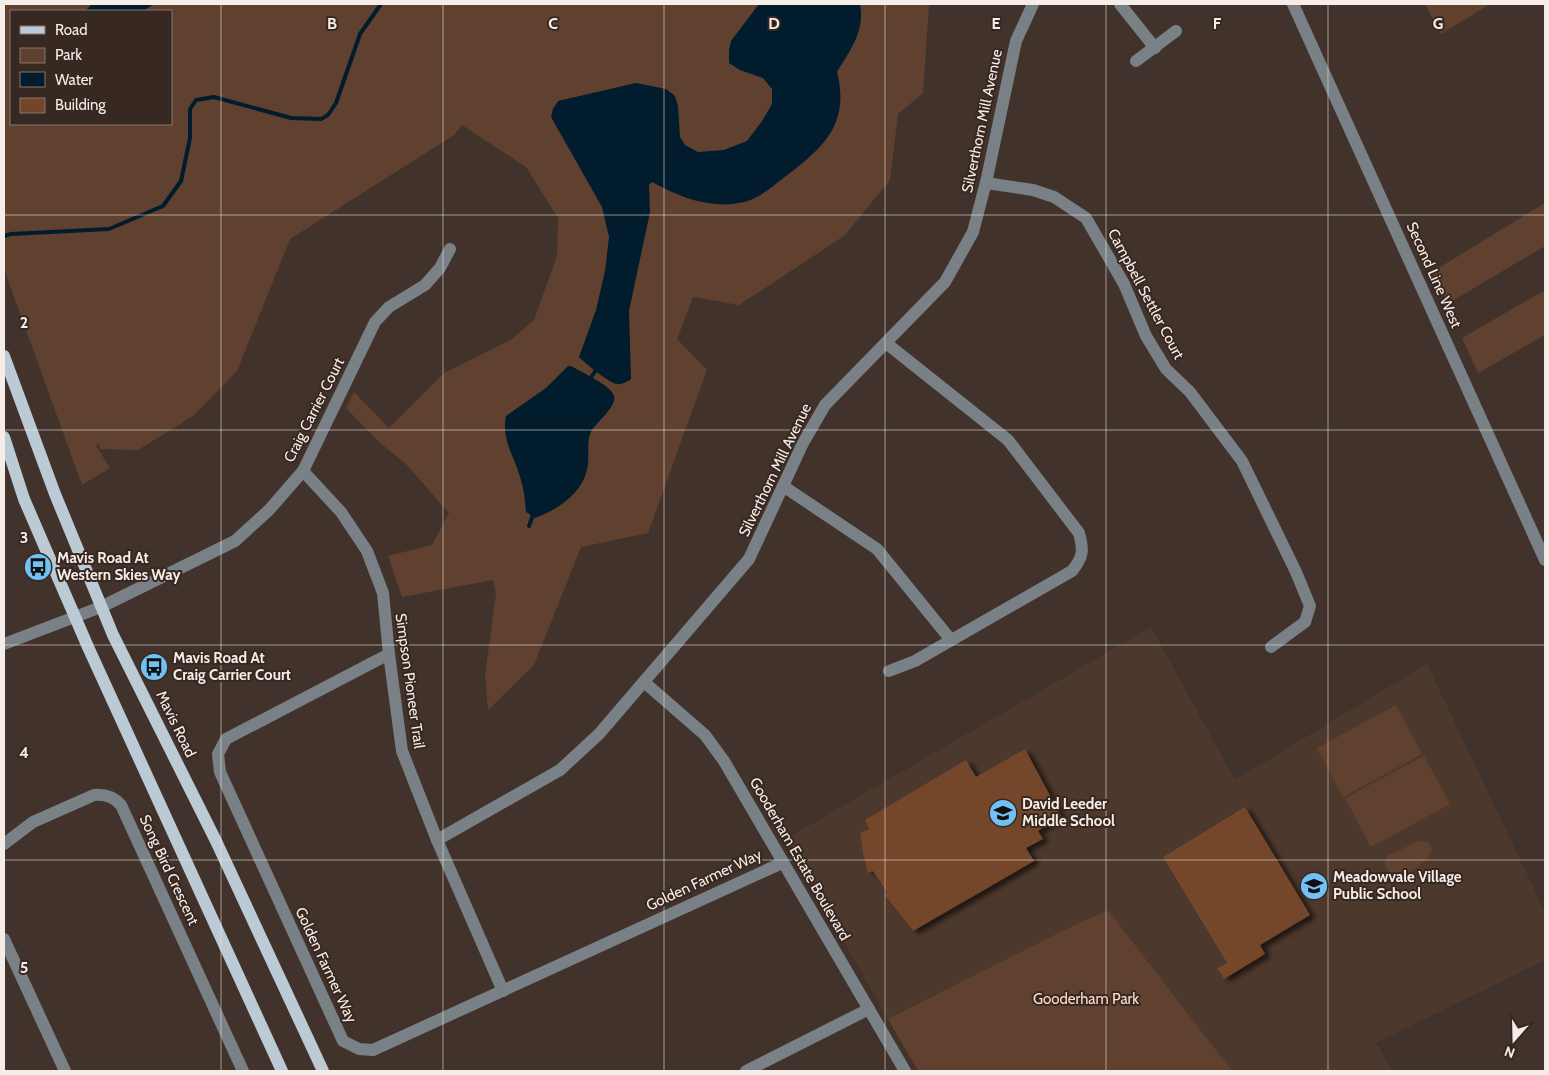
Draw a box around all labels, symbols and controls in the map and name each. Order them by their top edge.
legend [10,10,172,125]
text: B [327,14,337,33]
text: C [548,14,558,33]
text: D [768,14,780,33]
text: E [991,14,1001,33]
text: F [1213,14,1222,33]
text: G [1433,14,1443,33]
text: Road [55,21,88,39]
text: Park [55,46,82,64]
street label: Silverthorn Mill Avenue [958,47,1006,194]
text: Water [55,71,93,89]
text: Building [55,96,106,114]
street label: Second Line West [1403,219,1465,331]
street label: Campbell Settler Court [1104,226,1188,362]
text: 2 [20,313,28,332]
street label: Craig Carrier Court [280,355,348,465]
street label: Silverthorn Mill Avenue [735,400,815,540]
text: 3 [20,528,28,547]
place label: Mavis Road At Western Skies Way [57,549,181,584]
bus stop icon: Mavis Road At Western Skies Way [23,552,53,582]
street label: Simpson Pioneer Trail [392,612,428,750]
place label: Mavis Road At Craig Carrier Court [173,649,291,684]
bus stop icon: Mavis Road At Craig Carrier Court [139,652,169,682]
street label: Mavis Road [152,688,200,760]
text: 4 [19,743,29,762]
street label: Gooderham Estate Boulevard [746,774,854,944]
place label: David Leeder Middle School [1022,795,1115,830]
school or university icon: David Leeder Middle School [988,798,1018,828]
street label: Song Bird Crescent [136,812,202,928]
street label: Golden Farmer Way [643,845,765,915]
place label: Meadowvale Village Public School [1333,868,1462,903]
school or university icon: Meadowvale Village Public School [1299,871,1329,901]
street label: Golden Farmer Way [291,904,361,1026]
text: 5 [20,958,28,977]
park label: Gooderham Park [1033,990,1139,1008]
north arrow [1489,1015,1539,1065]
text: N [1502,1042,1517,1062]

